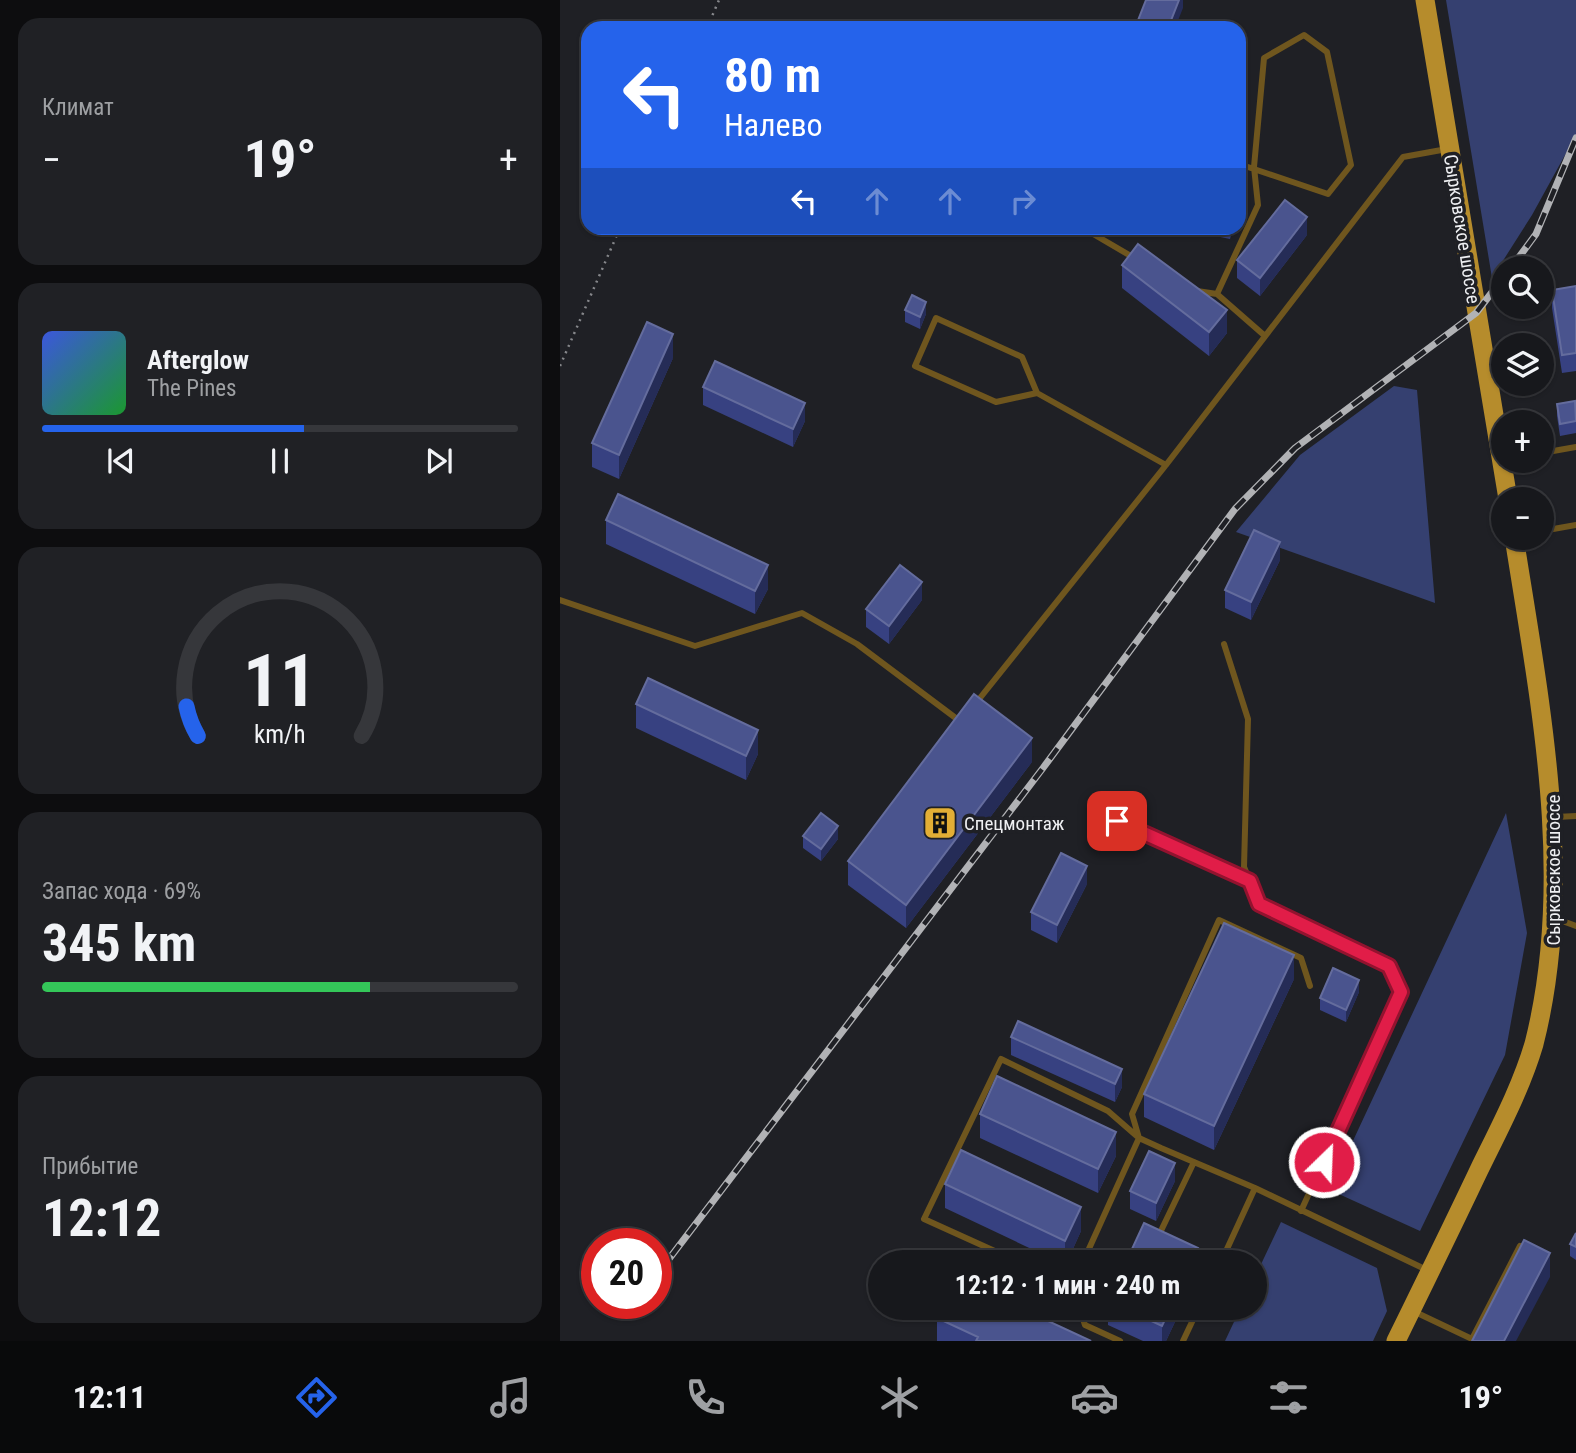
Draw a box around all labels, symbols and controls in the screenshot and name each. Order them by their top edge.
text: 80 m [724,47,821,104]
icon: left [609,49,700,140]
text: Климат [42,94,114,121]
text: Налево [724,106,823,144]
text: 19° [244,129,316,190]
text: − [42,138,61,182]
text: + [499,138,518,182]
street label: Сырковское шоссе [1439,153,1485,305]
icon: left [785,182,823,220]
icon: ahead [858,182,896,220]
icon: ahead [931,182,969,220]
icon: right [1004,182,1042,220]
map controls [1491,256,1554,550]
button: search [1491,256,1554,319]
button: layers [1491,333,1554,396]
text: Afterglow [147,345,249,375]
text: The Pines [147,375,237,402]
button: + [1491,410,1554,473]
icon: previous [102,442,140,480]
icon: pause [261,442,299,480]
icon: next [420,442,458,480]
button: − [1491,487,1554,550]
text: 11 [243,639,317,725]
text: km/h [254,720,306,749]
pin [1087,791,1147,851]
street label: Сырковское шоссе [1542,794,1565,946]
icon: arrive [1098,802,1136,840]
building icon: Спецмонтаж [921,804,959,842]
place label: Спецмонтаж [964,812,1065,835]
text: Запас хода · 69% [42,878,201,905]
text: 345 km [42,913,196,974]
position arrow [1287,1125,1361,1199]
text: Прибытие [42,1153,138,1180]
text: 12:12 [42,1188,161,1249]
speed limit sign: 20 [581,1228,672,1319]
text: 12:12 · 1 мин · 240 m [955,1270,1180,1300]
icon: directions [292,1373,341,1422]
icon: music [486,1373,535,1422]
icon: phone [681,1373,730,1422]
icon: climate [875,1373,924,1422]
icon: car [1070,1373,1119,1422]
icon: filters [1264,1373,1313,1422]
text: 12:11 [73,1378,146,1416]
text: 19° [1458,1378,1503,1416]

